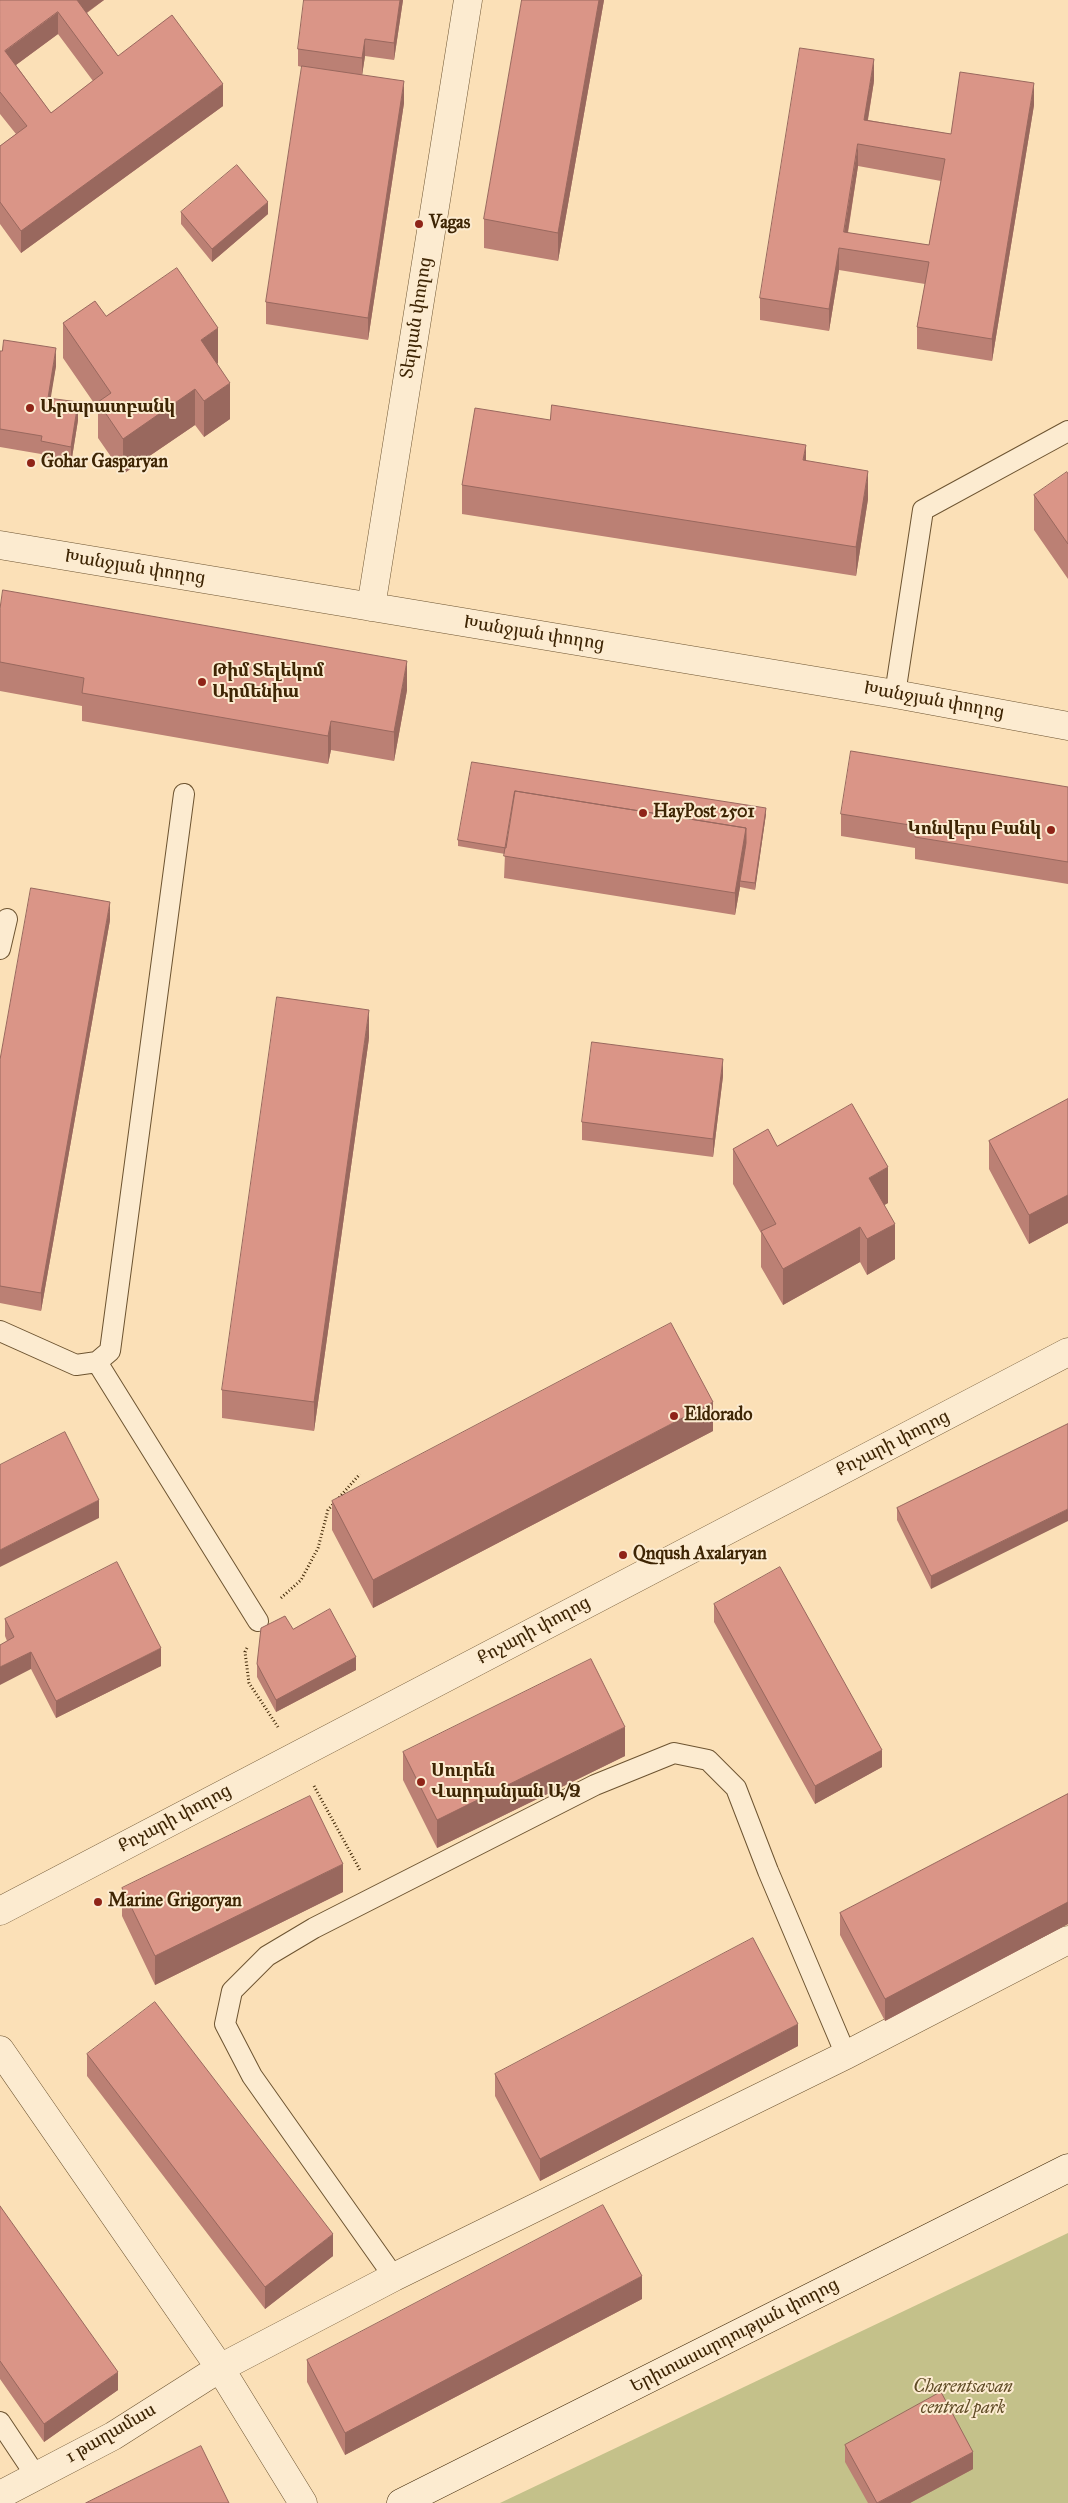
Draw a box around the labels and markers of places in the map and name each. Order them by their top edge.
place label: Vagas [429,213,470,235]
marker: Vagas [413,218,425,230]
place label: Արարատբանկ [40,397,175,419]
marker: Արարատբանկ [24,402,36,414]
place label: Gohar Gasparyan [41,452,168,474]
marker: Gohar Gasparyan [25,457,37,469]
place label: Թիմ Տելեկոմ Արմենիա [212,661,324,704]
marker: Թիմ Տելեկոմ Արմենիա [196,676,208,688]
place label: HayPost 2501 [653,802,755,824]
marker: HayPost 2501 [637,807,649,819]
place label: Կոնվերս Բանկ [908,819,1041,841]
marker: Կոնվերս Բանկ [1045,824,1057,836]
place label: Eldorado [684,1405,752,1427]
marker: Eldorado [668,1410,680,1422]
place label: Qnqush Axalaryan [633,1544,767,1566]
marker: Qnqush Axalaryan [617,1549,629,1561]
place label: Սուրեն Վարդանյան Ա/Ձ [431,1761,581,1804]
marker: Սուրեն Վարդանյան Ա/Ձ [415,1776,427,1788]
place label: Marine Grigoryan [108,1891,242,1913]
marker: Marine Grigoryan [92,1896,104,1908]

